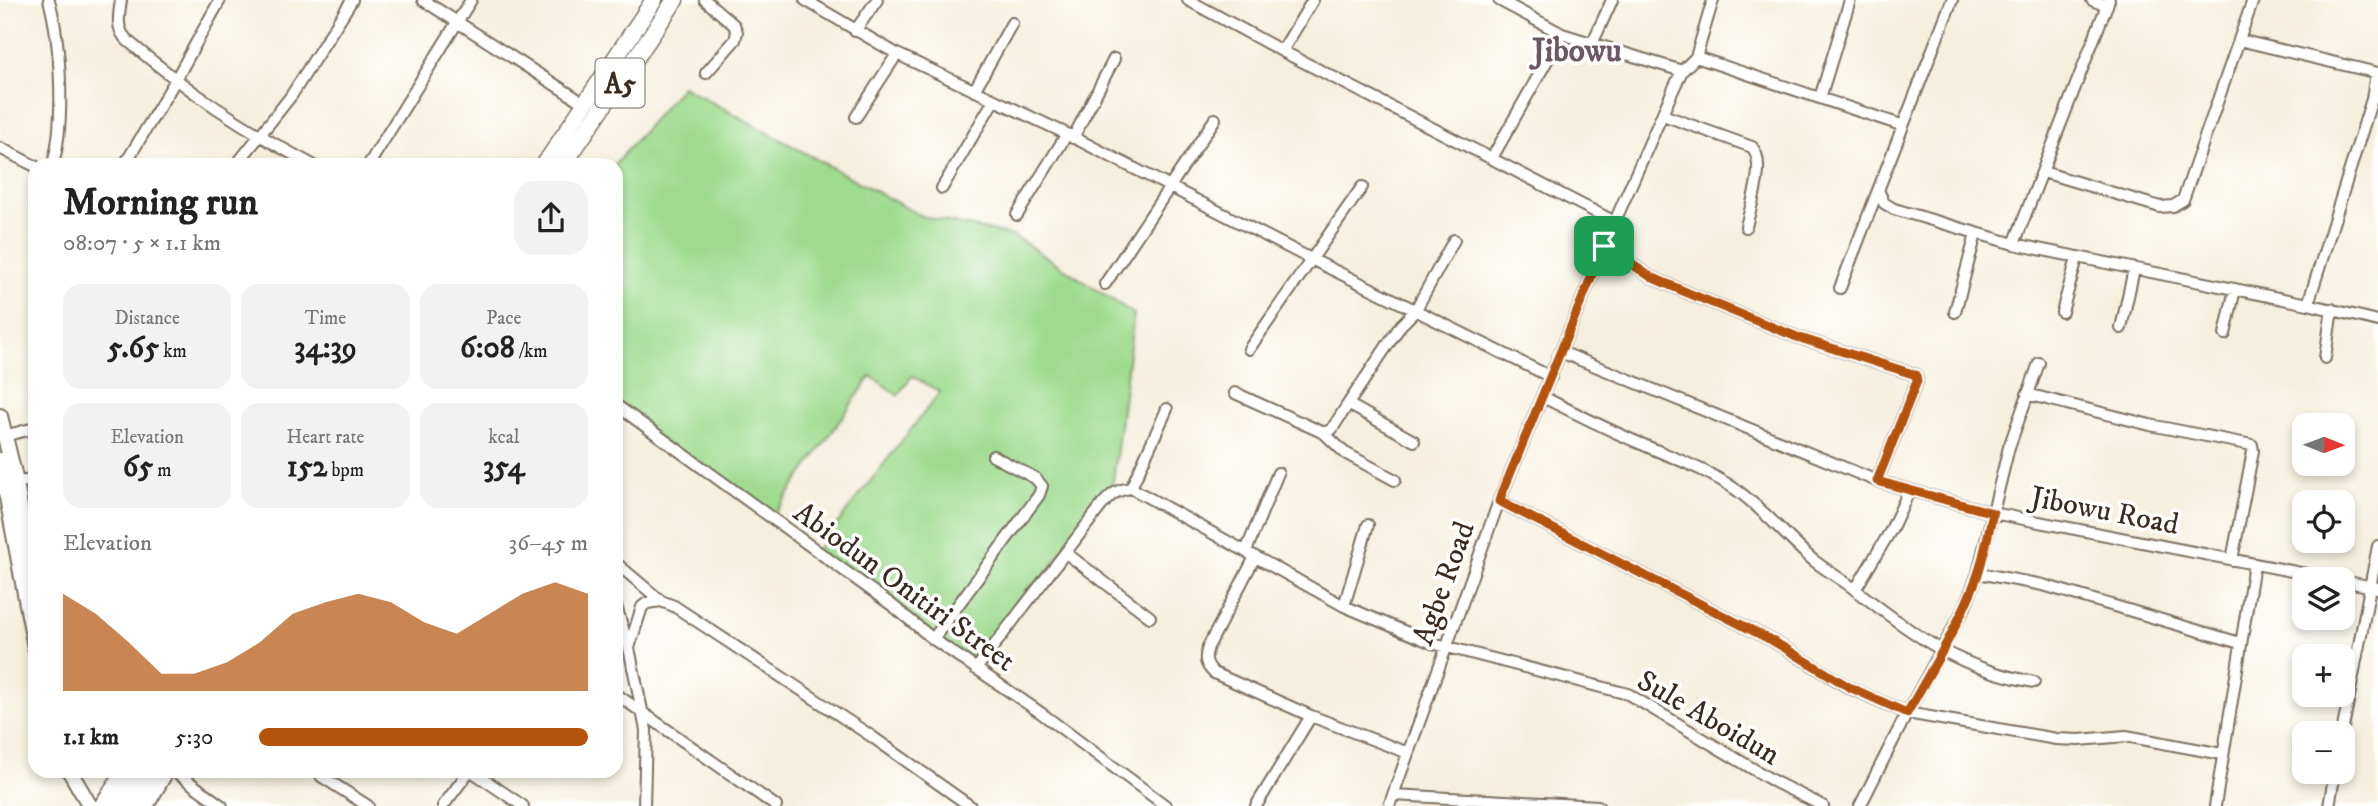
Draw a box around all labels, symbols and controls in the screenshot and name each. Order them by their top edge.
district label: Jibowu [1528,31,1622,72]
road number: A5 [596,58,644,108]
text: Morning run [63,179,258,227]
button: share [514,181,588,255]
pin [1574,216,1634,276]
icon: arrive [1585,227,1623,265]
text: 08:07 · 5 × 1.1 km [63,229,221,258]
text: Distance [114,307,180,330]
text: Time [305,307,346,330]
text: Pace [486,307,521,330]
text: 5.65 [107,330,159,367]
text: 34:39 [294,330,357,367]
text: 6:08 [460,330,515,367]
text: km [159,340,187,363]
text: /km [515,340,548,363]
north arrow [2292,413,2356,476]
map controls [2292,413,2355,784]
text: Elevation [110,426,184,449]
text: Heart rate [287,426,364,449]
text: kcal [488,426,519,449]
text: 65 [123,449,153,486]
text: 152 [287,449,327,486]
text: 354 [483,449,525,486]
text: m [153,459,172,482]
text: bpm [327,459,364,482]
street label: Jibowu Road [2025,478,2182,544]
button: locate [2292,490,2355,553]
street label: Abiodun Onitiri Street [786,494,1022,680]
street label: Agbe Road [1405,517,1484,650]
text: Elevation [63,529,152,558]
text: 36–45 m [509,529,588,558]
button: layers [2292,567,2355,630]
button: + [2292,644,2355,707]
street label: Sule Aboidun [1630,663,1786,774]
button: − [2292,721,2355,784]
text: 1.1 km [63,723,119,752]
text: 5:30 [175,723,213,752]

